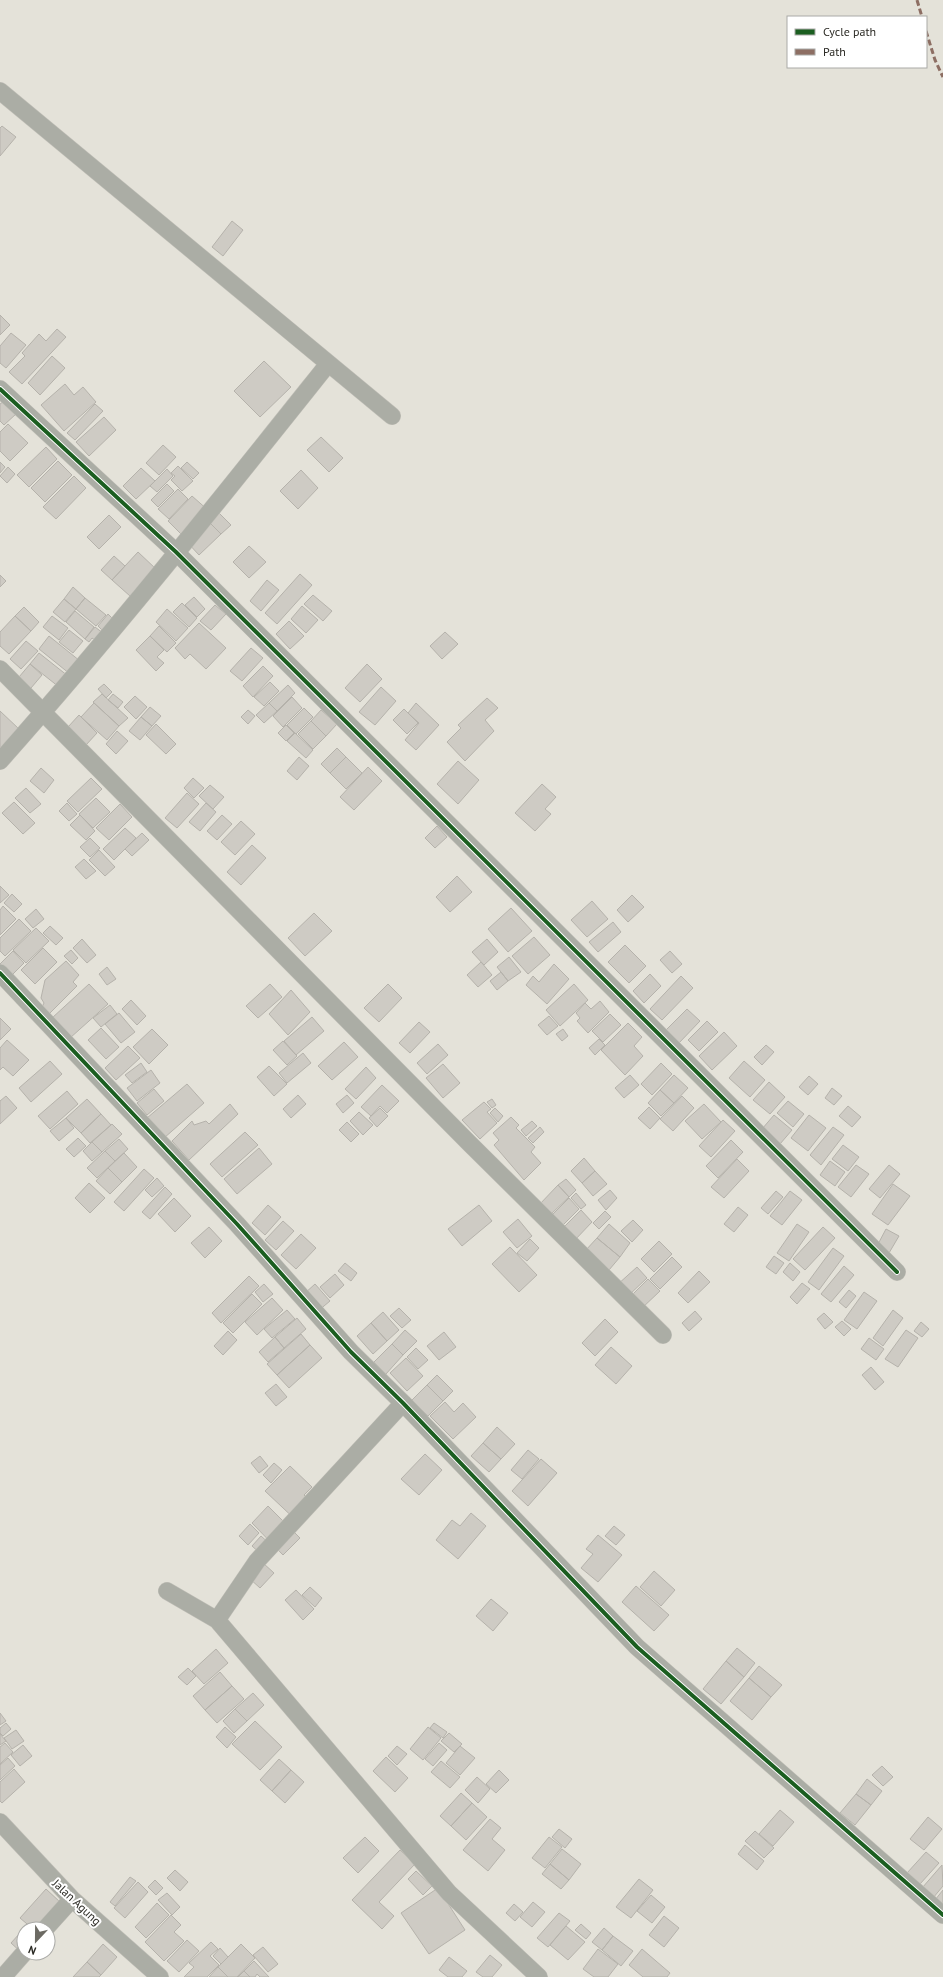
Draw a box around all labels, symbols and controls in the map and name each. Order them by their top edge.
legend [787,16,927,68]
text: Cycle path [823,24,876,39]
text: Path [823,44,846,59]
street label: Jalan Agung [49,1875,104,1928]
north arrow [16,1921,56,1961]
text: N [26,1942,38,1958]

